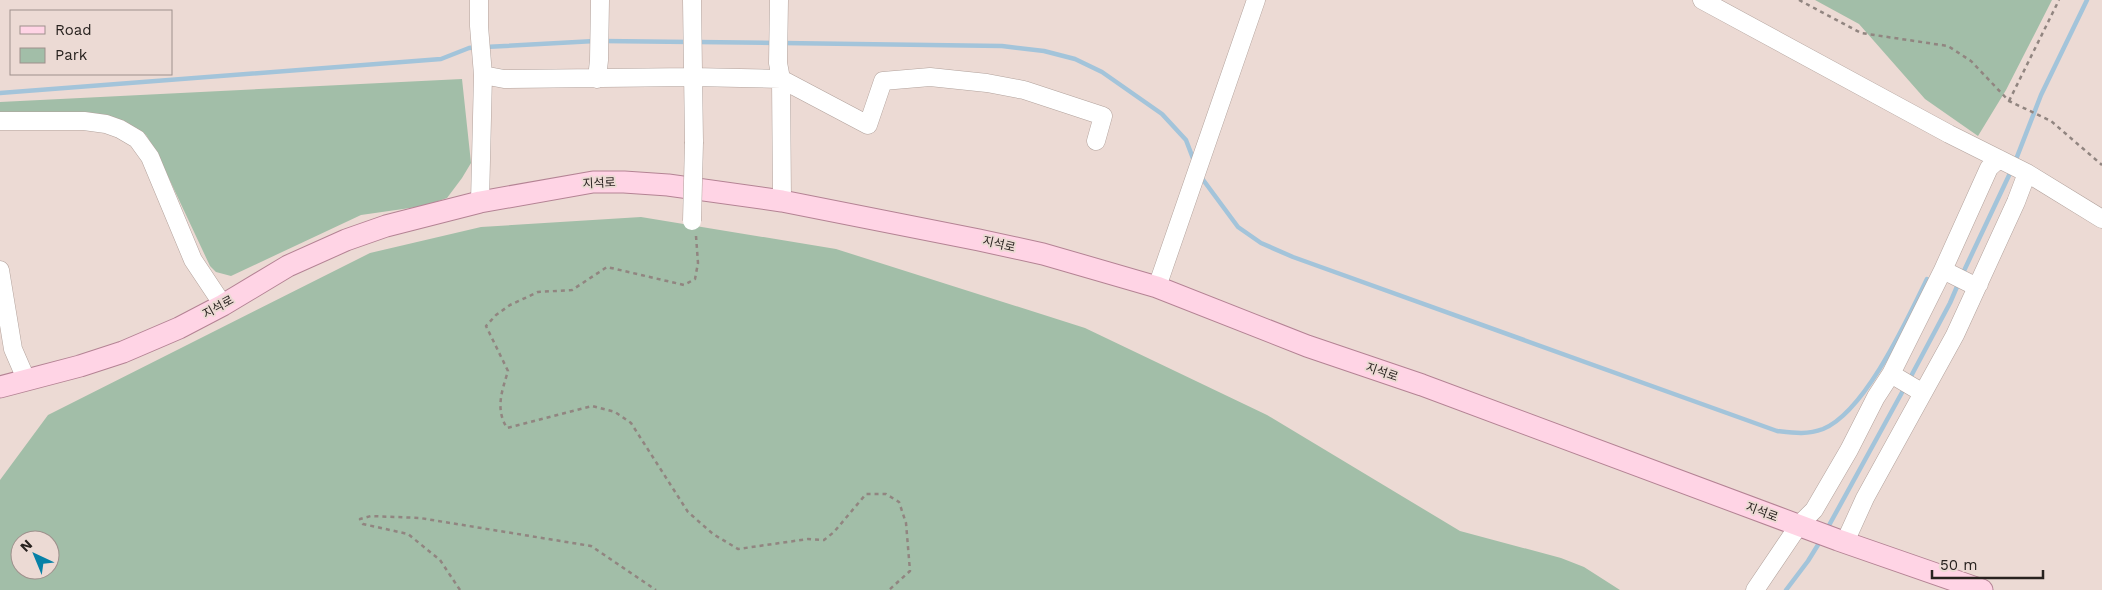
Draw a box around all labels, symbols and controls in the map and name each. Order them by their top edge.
legend [10,10,172,75]
text: Road [55,21,92,39]
text: Park [55,46,88,64]
street label: 지석로 [582,175,616,191]
street label: 지석로 [981,233,1017,255]
street label: 지석로 [200,293,236,321]
street label: 지석로 [1364,360,1400,384]
street label: 지석로 [1744,500,1780,524]
north arrow [10,530,60,580]
text: N [17,536,35,555]
scale bar [1932,548,2043,580]
text: 50 m [1940,556,1977,574]

